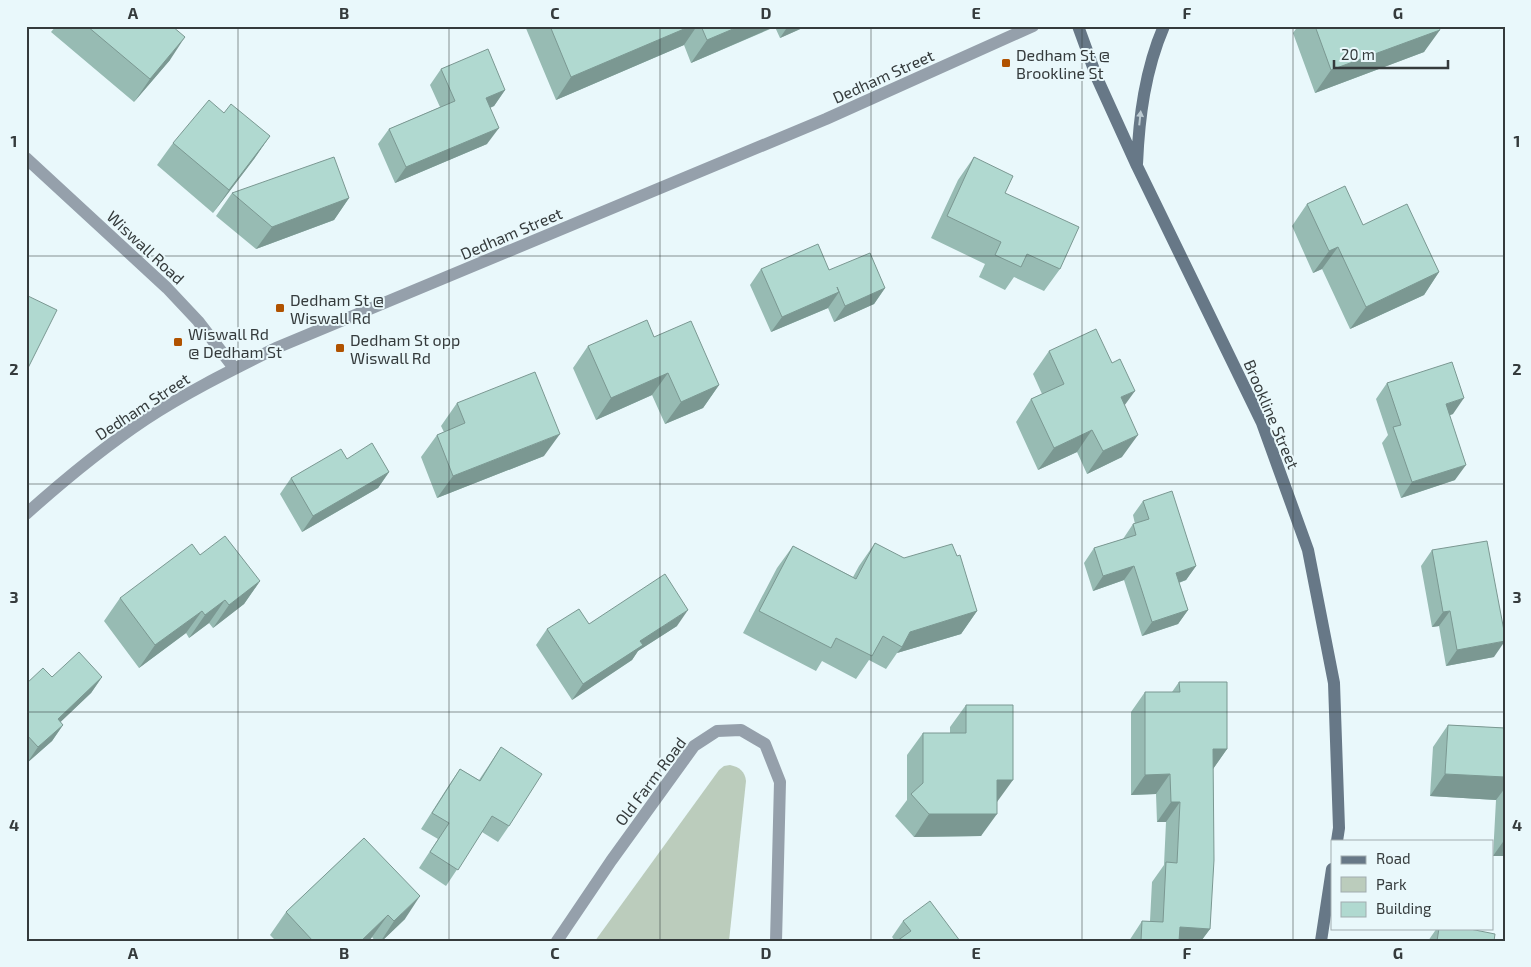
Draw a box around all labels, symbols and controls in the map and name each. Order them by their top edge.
text: A [128,3,139,22]
text: B [339,3,349,22]
text: C [550,3,560,22]
text: D [761,3,772,22]
text: E [971,3,981,22]
text: F [1183,3,1192,22]
text: G [1393,3,1403,22]
scale bar [1334,38,1447,70]
street label: Dedham Street [830,45,936,107]
place label: Dedham St @ Brookline St [1016,45,1110,82]
text: 20 m [1341,45,1375,63]
marker: Dedham St @ Brookline St [1000,57,1012,69]
one-way arrow [1136,109,1144,125]
text: 1 [11,131,17,150]
text: 1 [1514,131,1520,150]
street label: Dedham Street [457,203,565,263]
street label: Wiswall Road [103,206,189,288]
place label: Dedham St @ Wiswall Rd [290,290,384,327]
marker: Dedham St @ Wiswall Rd [274,302,286,314]
place label: Wiswall Rd @ Dedham St [188,324,282,361]
place label: Dedham St opp Wiswall Rd [350,330,460,367]
marker: Wiswall Rd @ Dedham St [172,336,184,348]
marker: Dedham St opp Wiswall Rd [334,342,346,354]
street label: Brookline Street [1240,356,1304,472]
text: 2 [9,359,19,378]
text: 2 [1512,359,1522,378]
street label: Dedham Street [91,368,193,444]
text: 3 [9,587,19,606]
text: 3 [1512,587,1522,606]
street label: Old Farm Road [610,733,690,829]
text: 4 [9,815,19,834]
text: 4 [1512,815,1522,834]
legend [1331,840,1494,930]
text: Road [1376,849,1411,867]
text: Park [1376,875,1407,893]
text: Building [1376,899,1432,917]
text: A [128,943,139,962]
text: B [339,943,349,962]
text: C [550,943,560,962]
text: D [761,943,772,962]
text: E [971,943,981,962]
text: F [1183,943,1192,962]
text: G [1393,943,1403,962]

